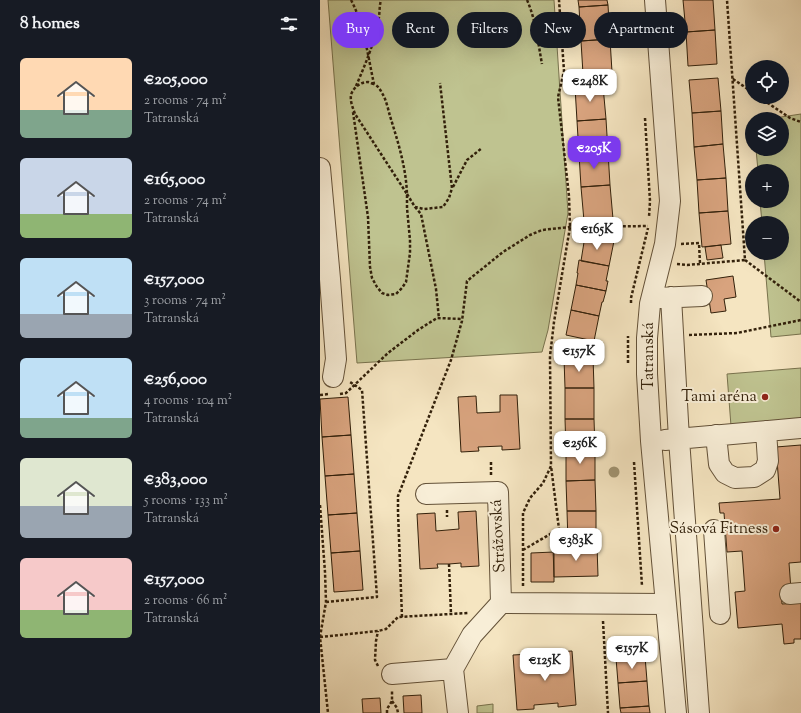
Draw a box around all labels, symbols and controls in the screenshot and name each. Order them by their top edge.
text: 8 homes [20,12,80,36]
chip: Buy [332,12,384,48]
chip: Rent [392,12,449,48]
chip: Filters [457,12,522,48]
chip: New [530,12,586,48]
chip: Apartment [594,12,688,48]
icon: filters [278,13,300,35]
map controls [745,60,789,260]
button: locate [745,60,789,104]
text: €205,000 [144,68,208,92]
pin: €248K [562,69,618,103]
text: €248K [572,73,608,91]
icon: home [52,74,100,122]
text: 2 rooms · 74 m² [144,92,227,110]
text: Tatranská [144,110,199,128]
button: layers [745,112,789,156]
pin: €205K [566,136,622,170]
text: €205K [577,140,611,158]
button: + [745,164,789,208]
text: €165,000 [144,168,205,192]
icon: home [52,174,100,222]
text: 2 rooms · 74 m² [144,192,227,210]
text: Tatranská [144,210,199,228]
button: − [745,216,789,260]
pin: €165K [569,217,625,251]
text: €165K [581,221,613,239]
text: €157,000 [144,268,205,292]
icon: home [52,274,100,322]
text: 3 rooms · 74 m² [144,292,226,310]
text: Tatranská [144,310,199,328]
street label: Tatranská [638,322,661,390]
pin: €157K [551,339,607,373]
text: €157K [563,343,595,361]
text: €256,000 [144,368,207,392]
icon: home [52,374,100,422]
place label: Tami aréna [681,386,758,409]
text: 4 rooms · 104 m² [144,392,232,410]
marker: Tami aréna [760,392,770,402]
text: Tatranská [144,410,199,428]
pin: €256K [552,431,608,465]
text: €256K [563,435,597,453]
text: €383,000 [144,468,207,492]
icon: home [52,474,100,522]
text: 5 rooms · 133 m² [144,492,228,510]
street label: Strážovská [486,498,512,573]
text: Tatranská [144,510,199,528]
place label: Sásová Fitness [669,518,768,541]
marker: Sásová Fitness [771,524,781,534]
pin: €383K [548,528,604,562]
text: €383K [559,532,593,550]
text: €157,000 [144,568,205,592]
icon: home [52,574,100,622]
text: 2 rooms · 66 m² [144,592,227,610]
text: Tatranská [144,610,199,628]
pin: €157K [604,636,660,670]
text: €157K [616,640,648,658]
pin: €125K [517,648,573,682]
text: €125K [529,652,561,670]

